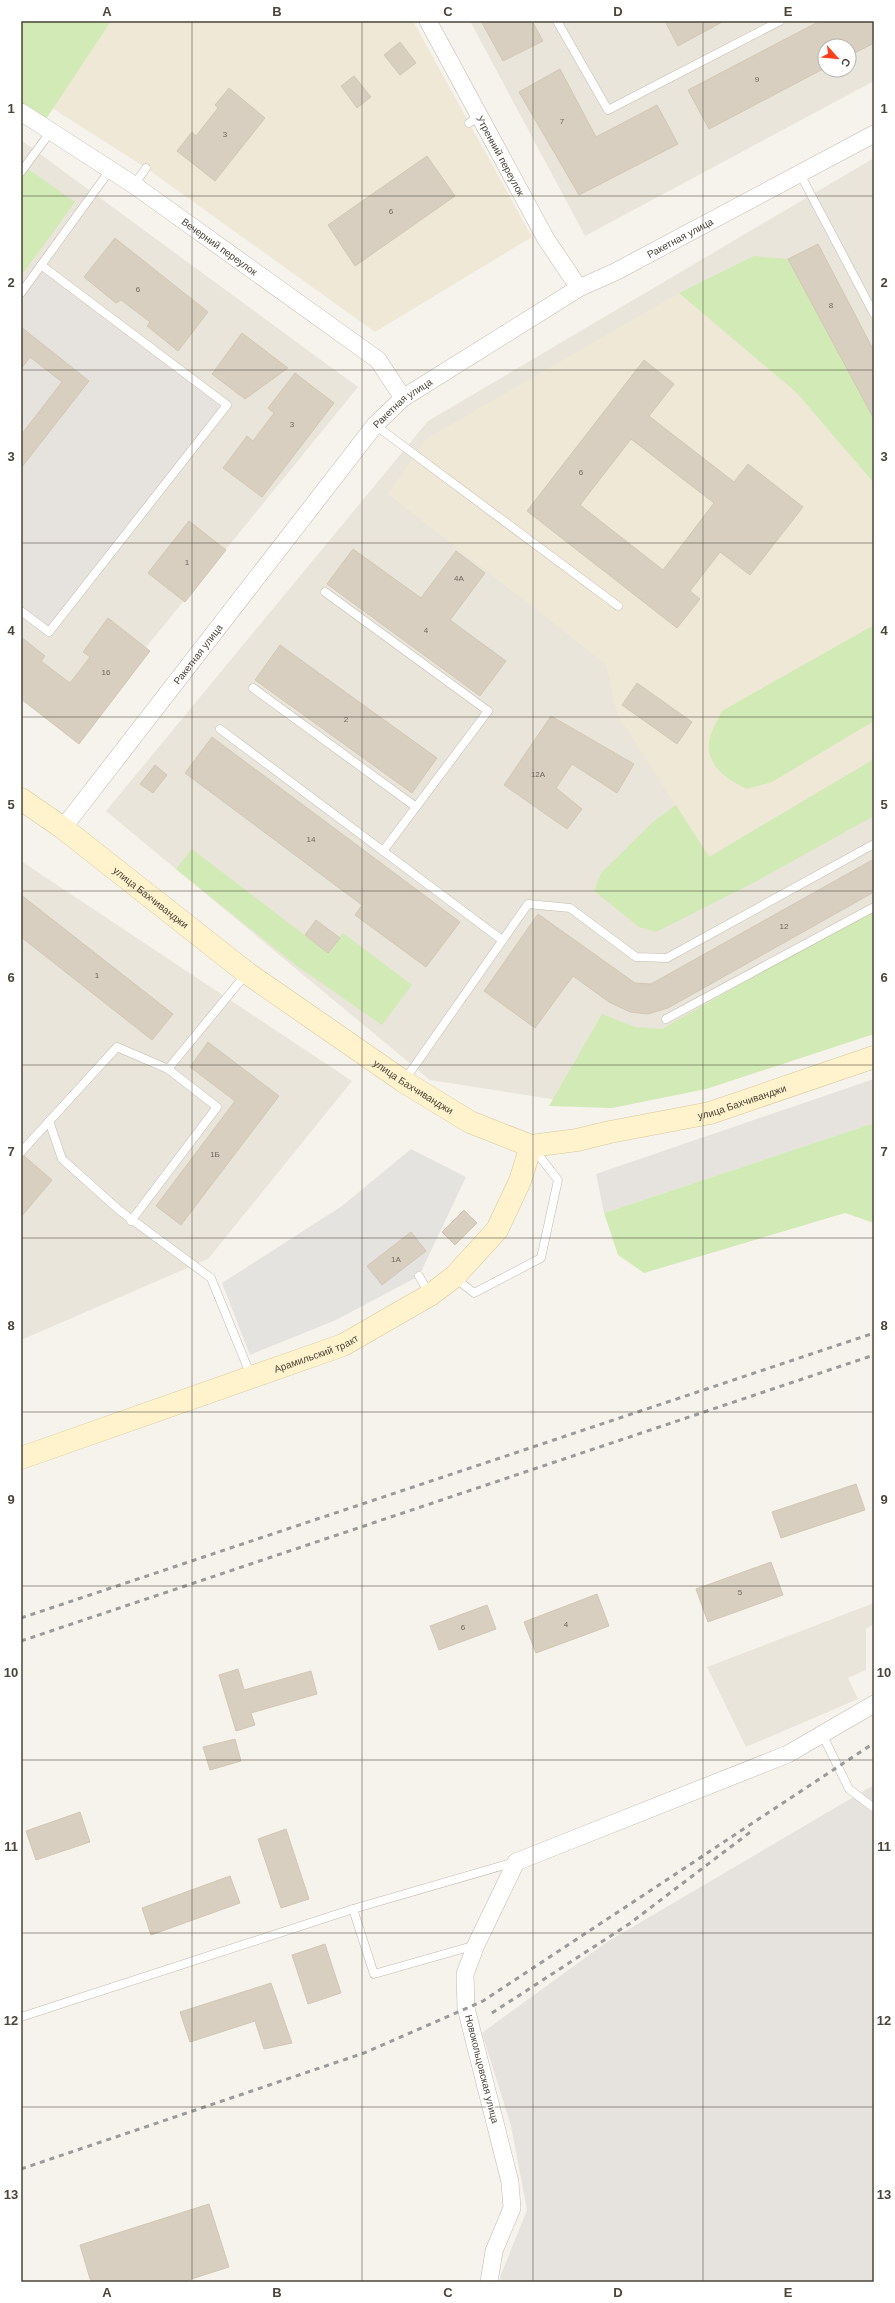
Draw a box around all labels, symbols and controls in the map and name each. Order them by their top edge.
text: A [102,4,112,19]
text: B [272,4,282,19]
text: C [443,4,453,19]
text: D [613,4,623,19]
text: E [784,4,793,19]
north arrow [817,38,857,78]
text: С [839,56,853,69]
house number: 9 [755,75,760,84]
text: 1 [7,101,15,116]
text: 1 [880,101,888,116]
street label: Утренний переулок [475,113,527,198]
house number: 7 [560,117,565,126]
house number: 3 [223,130,228,139]
house number: 6 [389,207,394,216]
street label: Ракетная улица [645,215,715,259]
street label: Вечерний переулок [180,216,260,278]
text: 2 [7,275,15,290]
text: 2 [880,275,888,290]
house number: 6 [136,285,141,294]
house number: 8 [829,301,834,310]
street label: Ракетная улица [370,376,434,430]
house number: 3 [290,420,295,429]
text: 3 [7,449,15,464]
text: 3 [880,449,888,464]
house number: 6 [579,468,584,477]
house number: 1 [185,558,190,567]
house number: 4А [454,574,465,583]
street label: Ракетная улица [171,621,225,686]
text: 4 [7,623,15,638]
text: 4 [880,623,888,638]
house number: 4 [424,626,429,635]
house number: 16 [102,668,111,677]
house number: 2 [344,715,349,724]
house number: 12А [531,770,546,779]
text: 5 [7,797,15,812]
text: 5 [880,797,888,812]
house number: 14 [307,835,316,844]
street label: улица Бахчиванджи [111,864,191,930]
house number: 12 [780,922,789,931]
text: 6 [7,970,15,985]
text: 6 [880,970,888,985]
house number: 1 [95,971,100,980]
street label: улица Бахчиванджи [372,1057,455,1116]
street label: улица Бахчиванджи [697,1082,787,1121]
text: 7 [7,1144,15,1159]
text: 7 [880,1144,888,1159]
house number: 1Б [210,1150,220,1159]
house number: 1А [391,1255,402,1264]
text: 8 [7,1318,15,1333]
text: 8 [880,1318,888,1333]
street label: Арамильский тракт [272,1332,360,1374]
text: 9 [7,1492,15,1507]
text: 9 [880,1492,888,1507]
house number: 5 [738,1588,743,1597]
house number: 4 [564,1620,569,1629]
house number: 6 [461,1623,466,1632]
text: 10 [4,1665,18,1680]
text: 10 [877,1665,891,1680]
text: 11 [4,1839,18,1854]
text: 11 [877,1839,891,1854]
text: 12 [4,2013,18,2028]
text: 12 [877,2013,891,2028]
street label: Новокольцовская улица [463,2014,501,2125]
text: 13 [4,2187,18,2202]
text: 13 [877,2187,891,2202]
text: A [102,2285,112,2300]
text: B [272,2285,282,2300]
text: C [443,2285,453,2300]
text: D [613,2285,623,2300]
text: E [784,2285,793,2300]

